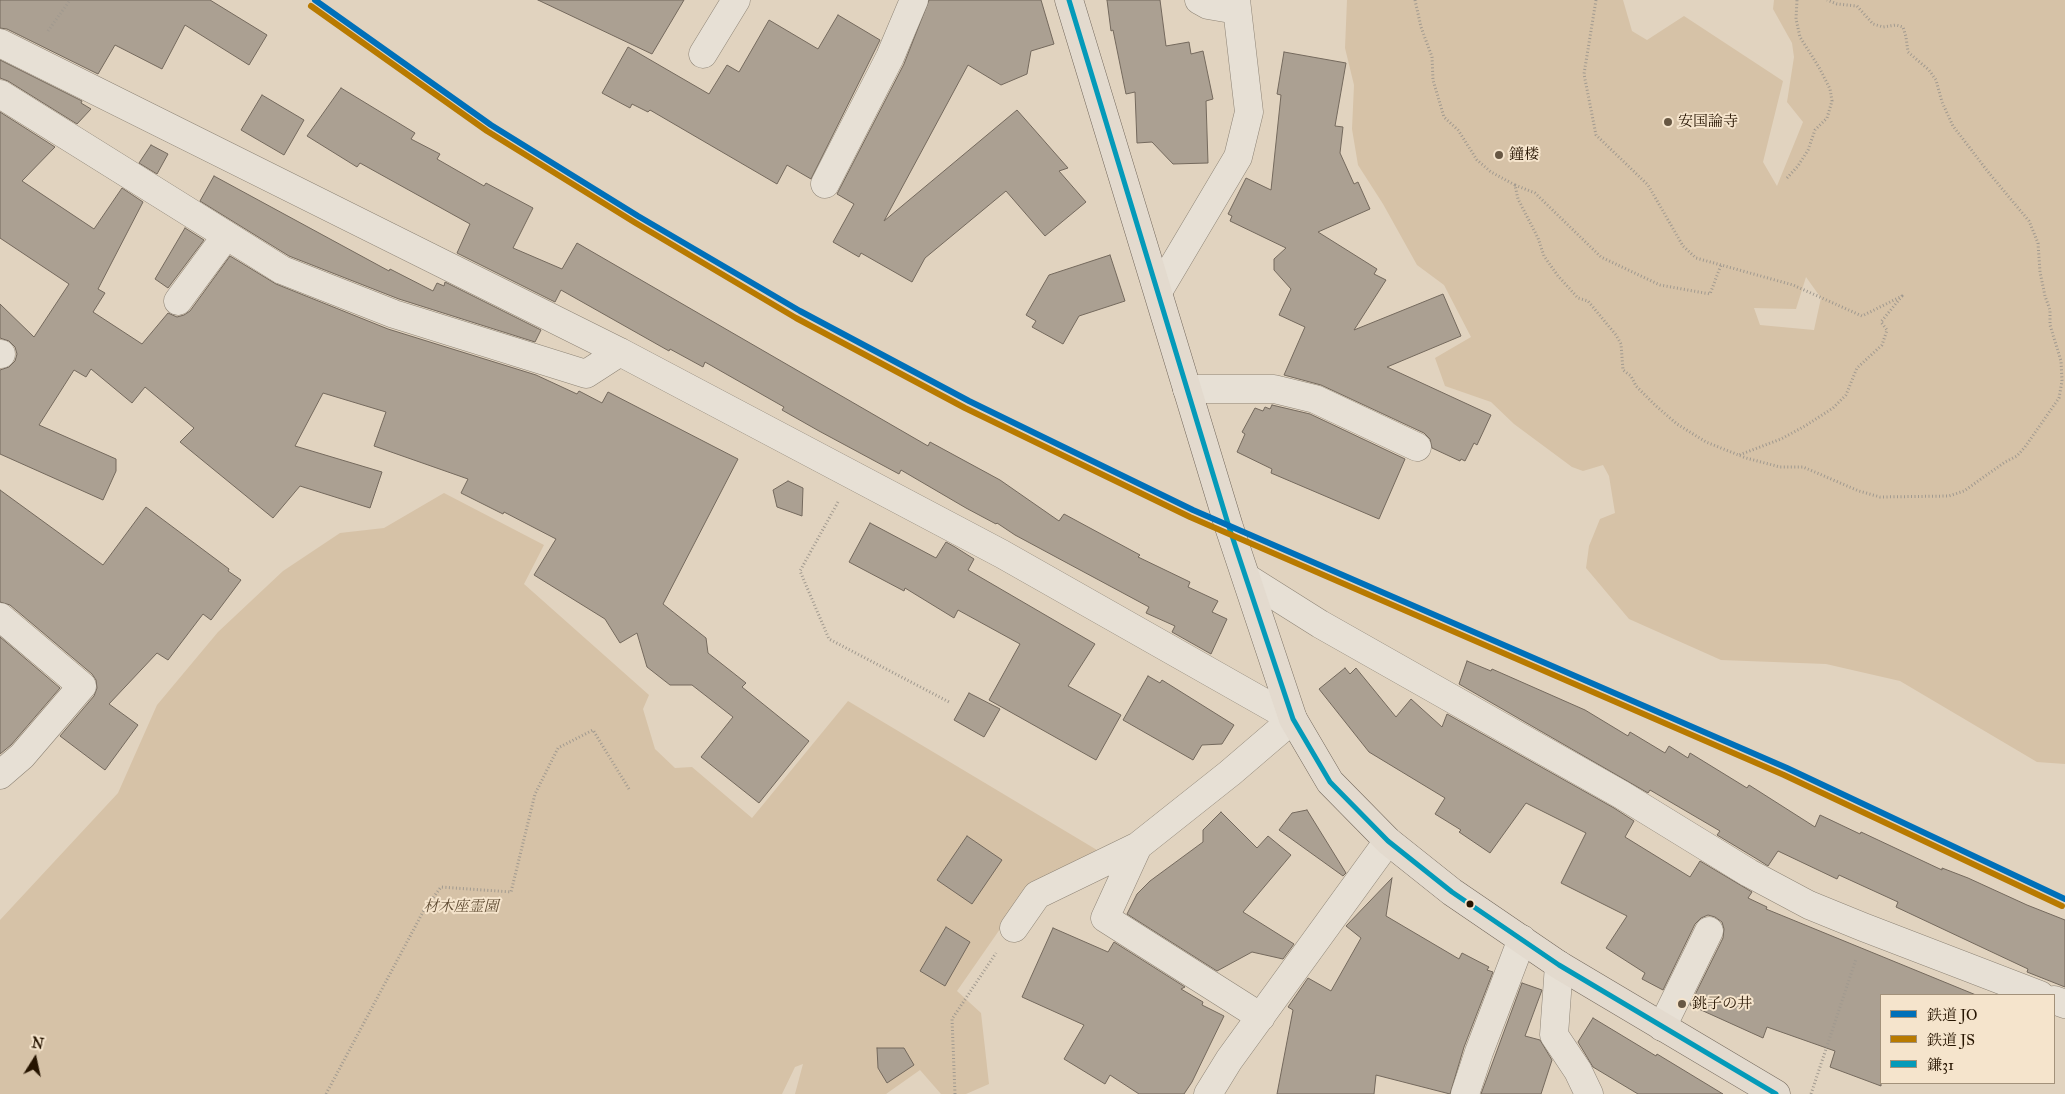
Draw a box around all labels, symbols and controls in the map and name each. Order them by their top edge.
place label: 安国論寺 [1678,113,1738,131]
marker: 安国論寺 [1662,116,1674,128]
place label: 鐘楼 [1509,146,1539,164]
marker: 鐘楼 [1493,149,1505,161]
park label: 材木座霊園 [424,898,498,916]
unlabelled marker [1465,899,1475,909]
legend [1880,994,2055,1084]
place label: 銚子の井 [1692,995,1752,1013]
marker: 銚子の井 [1676,998,1688,1010]
text: 鉄道 JO [1927,1006,1978,1024]
text: 鉄道 JS [1927,1031,1975,1049]
north arrow [10,1034,60,1084]
text: N [30,1034,45,1053]
text: 鎌31 [1927,1056,1954,1074]

